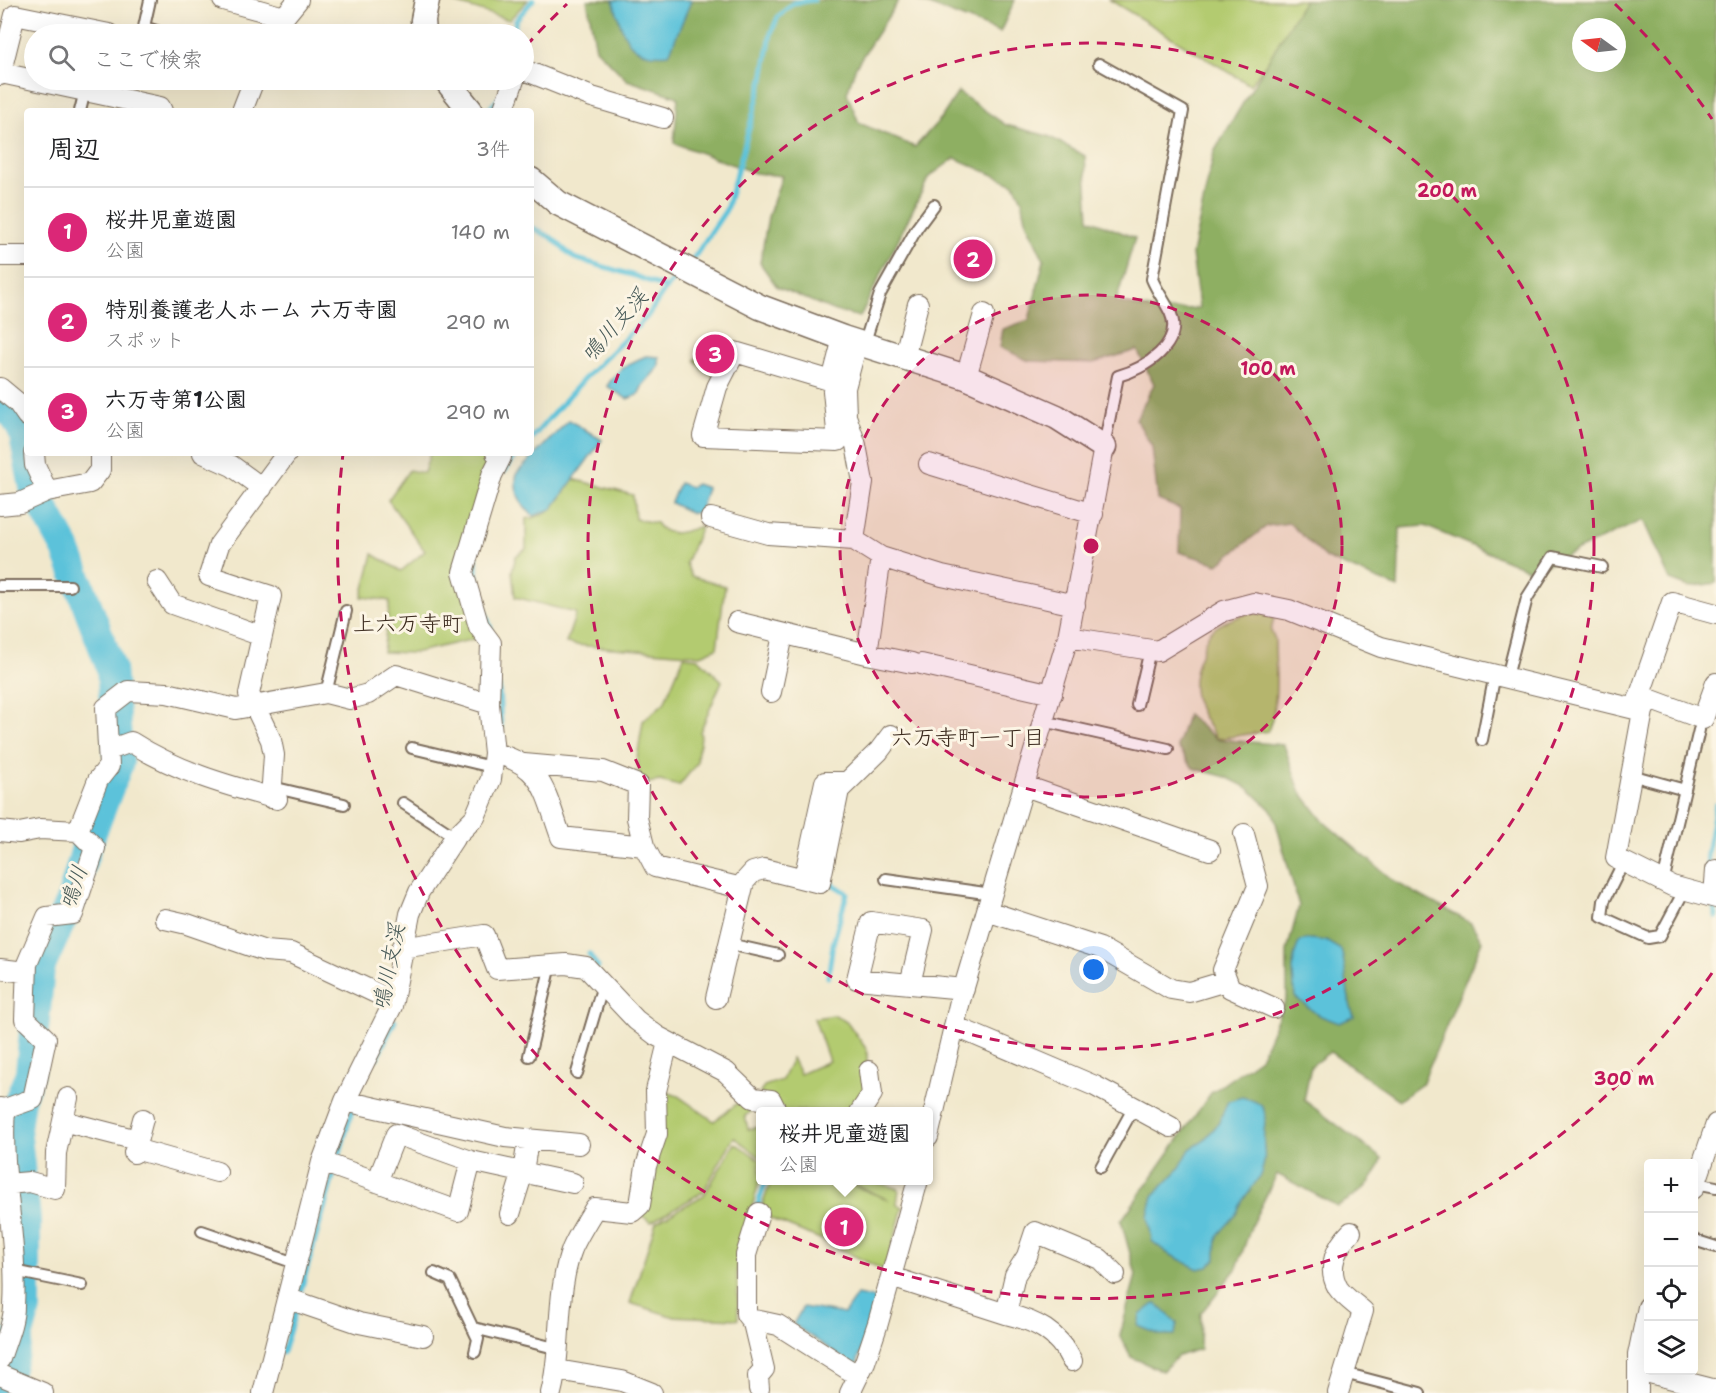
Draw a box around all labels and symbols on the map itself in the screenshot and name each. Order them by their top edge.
north arrow [1572,18,1626,72]
text: 200 m [1417,179,1478,203]
pin: 2 [954,236,992,282]
water label: 鳴川支渓 [575,282,655,368]
pin: 3 [696,332,734,376]
text: 100 m [1240,357,1296,381]
centre of rings [1081,536,1101,556]
district label: 上六万寺町 [353,609,463,638]
district label: 六万寺町一丁目 [891,723,1045,752]
water label: 鳴川 [53,862,94,913]
water label: 鳴川支渓 [366,920,411,1013]
your location [1079,955,1108,984]
text: 300 m [1594,1067,1655,1091]
pin: 1 [824,1204,864,1250]

